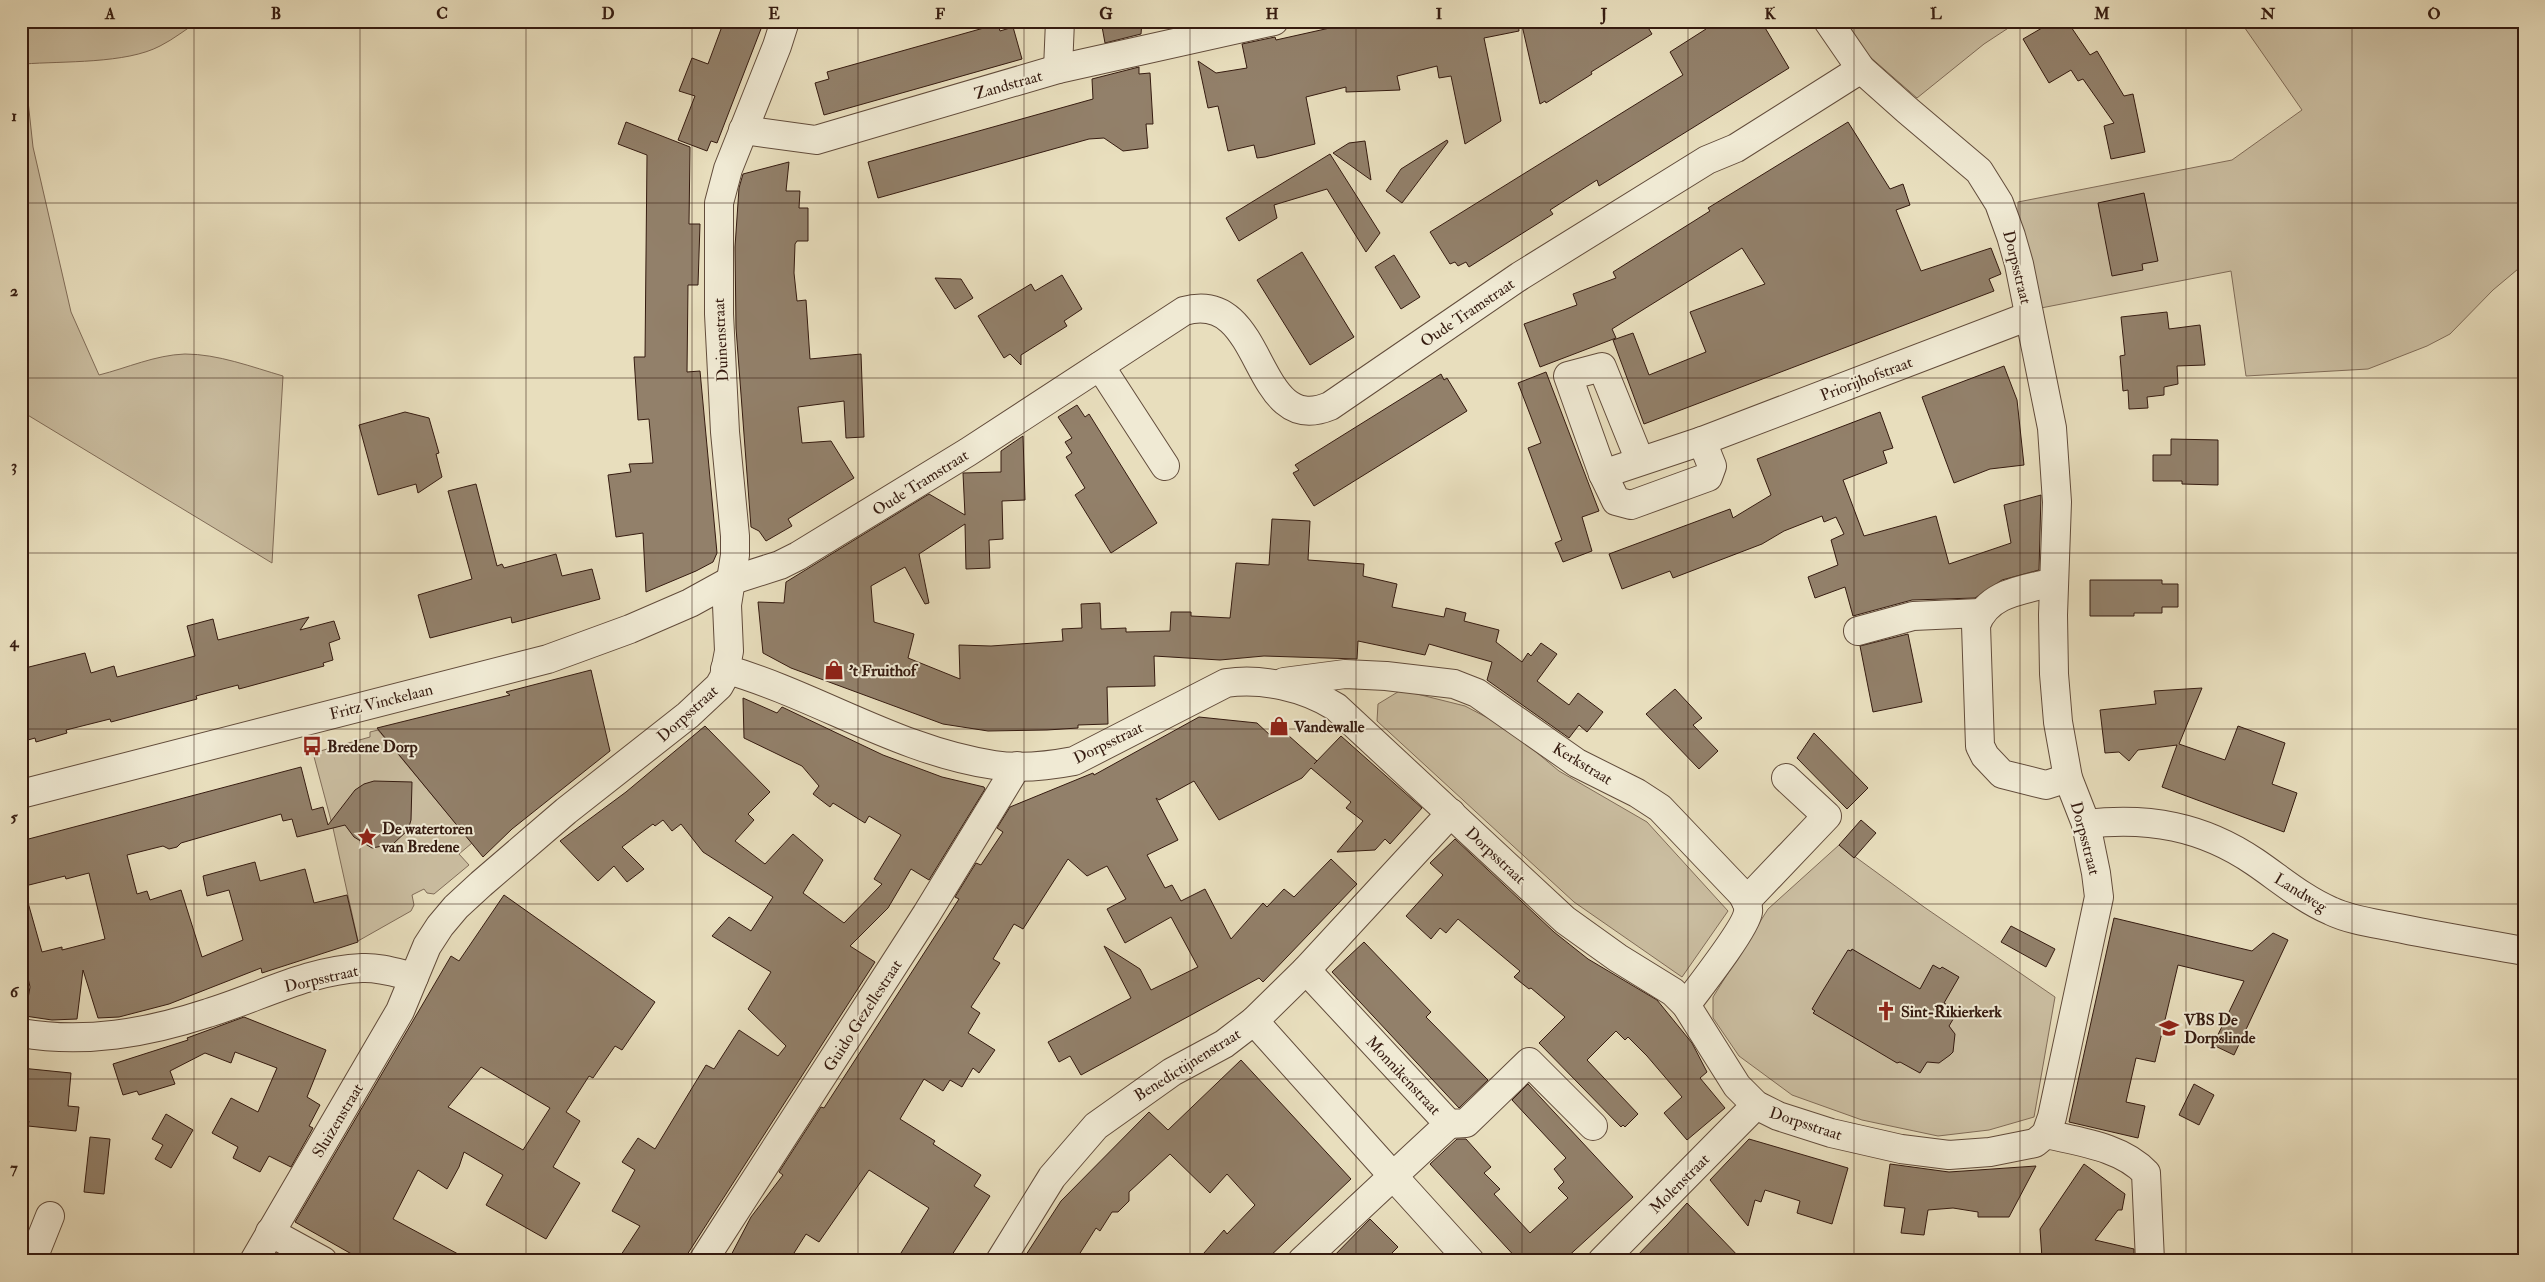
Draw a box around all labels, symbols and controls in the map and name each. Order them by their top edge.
text: A [104,4,116,24]
text: B [271,4,281,24]
text: C [436,4,448,24]
text: D [601,4,615,24]
text: E [768,4,780,24]
text: F [935,4,945,24]
text: G [1099,4,1113,24]
text: H [1265,4,1279,24]
text: I [1436,4,1443,24]
text: J [1600,4,1608,25]
text: K [1764,4,1776,24]
text: L [1930,4,1942,24]
text: M [2093,4,2110,24]
text: N [2260,4,2276,24]
text: O [2427,4,2441,24]
street label: Zandstraat [972,66,1045,104]
text: 1 [11,106,17,126]
street label: Dorpsstraat [1997,228,2036,306]
street label: Oude Tramstraat [1417,274,1518,352]
text: 2 [10,281,18,301]
street label: Duinenstraat [709,298,733,382]
street label: Priorijhofstraat [1817,352,1915,406]
street label: Oude Tramstraat [869,445,972,520]
text: 3 [11,456,17,476]
text: 4 [9,632,20,652]
shop icon: 't Fruithof [823,659,845,681]
place label: 't Fruithof [849,661,919,681]
street label: Fritz Vinckelaan [327,679,435,724]
street label: Dorpsstraat [653,681,723,747]
shop icon: Vandewalle [1268,715,1290,737]
street label: Dorpsstraat [1070,717,1147,769]
place label: Vandewalle [1293,717,1365,737]
bus stop icon: Bredene Dorp [301,735,323,757]
place label: Bredene Dorp [327,737,418,758]
street label: Kerkstraat [1549,738,1616,789]
street label: Dorpsstraat [2065,799,2104,877]
text: 5 [10,807,18,827]
place label: De watertoren van Bredene [381,819,474,857]
street label: Dorpsstraat [1460,823,1530,889]
place icon: De watertoren van Bredene [356,826,378,848]
street label: Landweg [2270,869,2332,917]
street label: Guido Gezellestraat [819,956,906,1075]
street label: Dorpsstraat [282,961,360,998]
text: 6 [10,982,20,1002]
church icon: Sint-Rikierkerk [1875,1000,1897,1022]
place label: Sint-Rikierkerk [1901,1002,2002,1022]
place label: VBS De Dorpslinde [2183,1010,2256,1049]
school or university icon: VBS De Dorpslinde [2158,1017,2180,1039]
street label: Benedictijnenstraat [1131,1024,1245,1106]
street label: Monnikenstraat [1362,1032,1445,1119]
street label: Sluizenstraat [308,1080,368,1161]
street label: Dorpsstraat [1767,1103,1845,1146]
street label: Molenstraat [1646,1150,1714,1218]
text: 7 [10,1158,18,1178]

